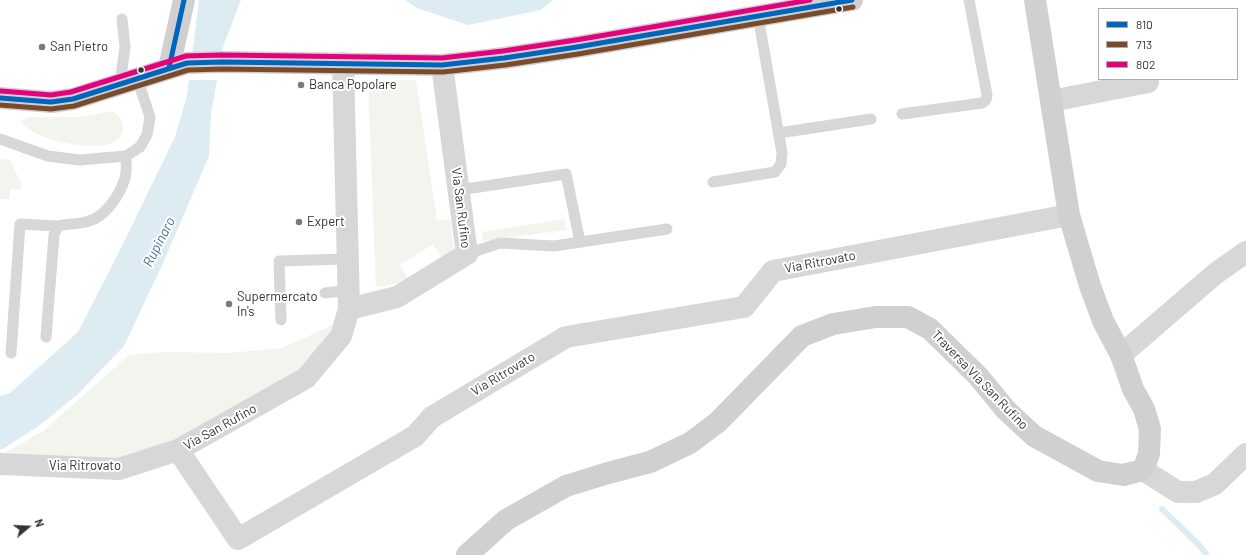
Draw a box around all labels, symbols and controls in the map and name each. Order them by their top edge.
unlabelled marker [834,4,844,14]
legend [1098,8,1238,80]
text: 810 [1136,17,1153,31]
text: 713 [1136,37,1152,51]
place label: San Pietro [50,39,108,55]
marker: San Pietro [37,42,47,52]
text: 802 [1136,57,1155,71]
unlabelled marker [136,65,146,75]
place label: Banca Popolare [309,77,397,93]
marker: Banca Popolare [296,80,306,90]
street label: Via San Rufino [448,167,474,249]
water label: Rupinaro [139,214,179,270]
place label: Expert [307,214,345,230]
marker: Expert [294,217,304,227]
street label: Via Ritrovato [783,247,857,277]
place label: Supermercato In's [237,289,318,320]
marker: Supermercato In's [224,299,234,309]
street label: Traversa Via San Rufino [929,327,1031,433]
street label: Via Ritrovato [468,349,538,399]
street label: Via San Rufino [181,401,259,453]
street label: Via Ritrovato [49,458,121,474]
north arrow [8,507,48,547]
text: N [32,517,47,529]

